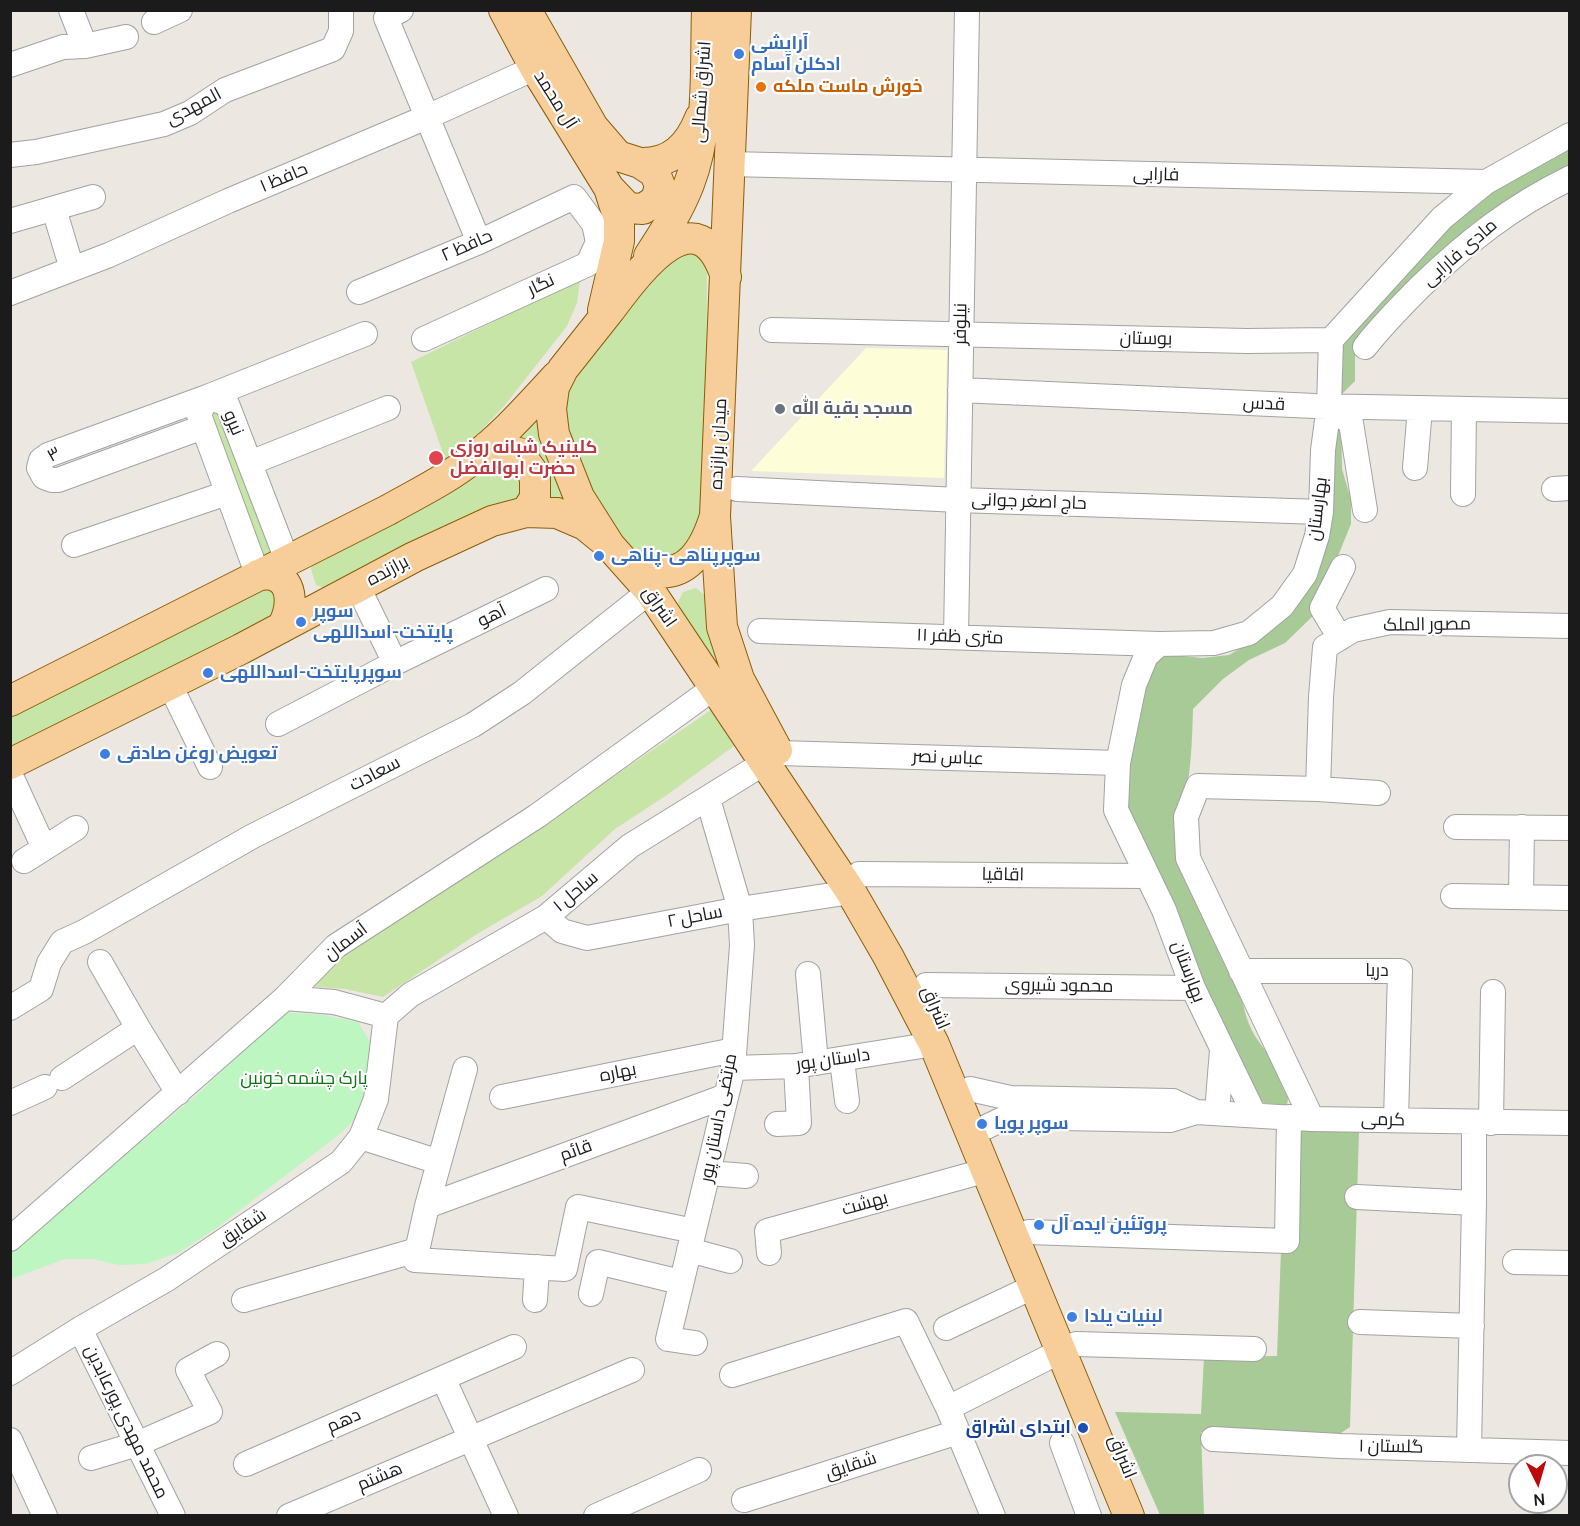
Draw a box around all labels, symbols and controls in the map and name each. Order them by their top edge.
place label: آرایشی ادکلن آسام [751,33,841,76]
street label: اشراق شمالی [688,40,716,144]
marker: آرایشی ادکلن آسام [732,47,746,61]
street label: آل محمد [529,67,581,133]
place label: خورش ماست ملکه [773,76,923,98]
marker: خورش ماست ملکه [754,80,768,94]
street label: المهدی [163,83,225,131]
street label: حافظ ۱ [257,158,311,198]
street label: فارابی [1133,164,1179,186]
street label: مادی فارابی [1418,215,1502,291]
street label: حافظ ۲ [438,225,496,267]
street label: نگار [524,269,558,301]
street label: نیلوفر [950,303,972,345]
street label: بوستان [1119,328,1173,350]
street label: قدس [1242,392,1286,416]
street label: میدان برازنده [706,398,732,490]
place label: مسجد بقیة الله [792,398,913,420]
marker: مسجد بقیة الله [773,402,787,416]
street label: نیرو [218,407,248,439]
place label: کلینیک شبانه روزی حضرت ابوالفضل [450,437,597,480]
street label: ۳ [43,443,65,467]
marker: کلینیک شبانه روزی حضرت ابوالفضل [427,449,445,467]
street label: بهارستان [1303,476,1333,542]
street label: حاج اصغر جوانی [971,489,1087,515]
place label: سوپرپناهی-پناهی [611,545,761,567]
marker: سوپرپناهی-پناهی [592,549,606,563]
street label: برازنده [363,551,413,591]
street label: اشراق [637,582,681,632]
street label: آهو [474,600,510,632]
place label: سوپر پایتخت-اسداللهی [313,601,453,644]
street label: مصور الملک [1383,613,1471,637]
marker: سوپر پایتخت-اسداللهی [294,615,308,629]
street label: ۱۱ متری ظفر [916,625,1004,649]
place label: سوپرپایتخت-اسداللهی [220,662,402,684]
marker: سوپرپایتخت-اسداللهی [201,666,215,680]
place label: تعویض روغن صادقی [117,743,277,765]
street label: عباس نصر [912,746,984,770]
marker: تعویض روغن صادقی [98,747,112,761]
street label: سعادت [346,752,404,796]
street label: اقاقیا [982,864,1024,886]
street label: ساحل ۱ [549,867,603,917]
street label: ساحل ۲ [666,901,724,933]
street label: آسمان [320,919,372,965]
street label: بهارستان [1166,938,1210,1006]
street label: دریا [1365,960,1389,982]
street label: محمود شیروی [1004,974,1114,998]
street label: اشراق [916,983,954,1033]
street label: داستان پور [795,1044,871,1076]
street label: مرتضی داستان پور [696,1052,742,1184]
street label: بهاره [598,1059,638,1087]
park label: پارک چشمه خونین [240,1068,368,1090]
street label: کرمی [1361,1109,1405,1131]
place label: سوپر پویا [994,1113,1069,1135]
marker: سوپر پویا [975,1117,989,1131]
street label: قائم [557,1135,595,1167]
street label: بهشت [839,1187,891,1221]
street label: شقایق [215,1204,271,1252]
place label: پروتئین ایده آل [1051,1214,1167,1236]
marker: پروتئین ایده آل [1032,1218,1046,1232]
place label: لبنیات یلدا [1084,1306,1163,1328]
marker: لبنیات یلدا [1065,1310,1079,1324]
street label: محمد مهدی پورعابدین [79,1342,173,1502]
street label: دهم [324,1404,364,1438]
place label: ابتدای اشراق [966,1417,1071,1439]
marker: ابتدای اشراق [1076,1421,1090,1435]
street label: اشراق [1104,1432,1140,1482]
street label: گلستان ۱ [1358,1436,1424,1458]
street label: شقایق [823,1448,879,1484]
north arrow [1508,1454,1568,1514]
street label: هشتم [354,1458,406,1496]
text: N [1533,1488,1546,1511]

